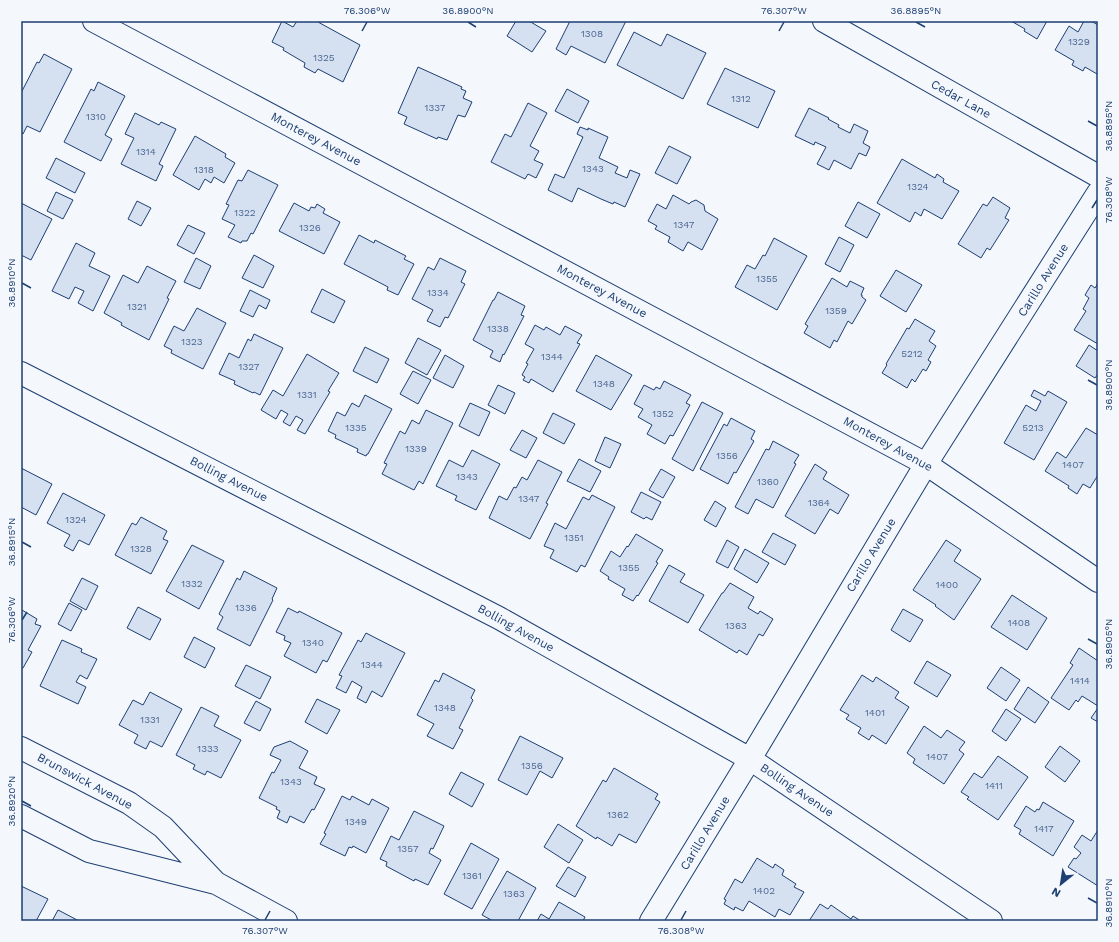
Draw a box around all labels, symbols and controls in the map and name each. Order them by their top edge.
text: 76.306°W [344,5,391,16]
text: 36.8900°N [442,5,494,16]
text: 76.307°W [761,5,807,16]
text: 36.8895°N [891,5,941,16]
house number: 1308 [581,28,603,39]
house number: 1329 [1068,36,1090,47]
house number: 1325 [313,52,335,63]
street label: Cedar Lane [929,77,994,121]
house number: 1312 [731,93,751,104]
text: 36.8895°N [1103,101,1114,151]
house number: 1337 [425,102,446,113]
street label: Monterey Avenue [269,109,363,169]
house number: 1310 [86,111,106,122]
house number: 1314 [136,146,156,157]
house number: 1343 [582,163,604,174]
house number: 1318 [194,164,214,175]
text: 76.308°W [1103,176,1114,223]
house number: 1324 [907,181,929,192]
house number: 1322 [234,207,256,218]
house number: 1347 [674,219,695,230]
house number: 1326 [299,222,321,233]
street label: Carillo Avenue [1015,241,1071,319]
text: 36.8910°N [6,259,17,307]
street label: Monterey Avenue [555,261,649,321]
house number: 1355 [756,273,778,284]
house number: 1334 [427,287,449,298]
house number: 1321 [127,301,147,312]
house number: 1359 [825,305,847,316]
house number: 1338 [487,323,509,334]
house number: 1323 [181,336,203,347]
house number: 5212 [901,348,923,359]
house number: 1344 [541,351,563,362]
text: 36.8900°N [1103,359,1114,411]
house number: 1327 [239,361,260,372]
house number: 1348 [593,378,615,389]
house number: 1331 [297,389,317,400]
house number: 1352 [652,408,674,419]
street label: Monterey Avenue [841,414,935,474]
house number: 1335 [345,422,367,433]
house number: 5213 [1022,422,1044,433]
house number: 1339 [405,443,427,454]
house number: 1356 [716,450,738,461]
street label: Bolling Avenue [188,453,270,505]
house number: 1407 [1062,459,1084,470]
house number: 1343 [456,471,478,482]
house number: 1360 [757,476,779,487]
house number: 1347 [519,493,540,504]
house number: 1364 [808,497,830,508]
house number: 1324 [65,514,87,525]
street label: Carillo Avenue [843,515,899,594]
text: 36.8915°N [6,518,17,566]
house number: 1351 [564,532,584,543]
house number: 1328 [130,543,152,554]
house number: 1355 [618,562,640,573]
house number: 1332 [181,578,203,589]
house number: 1400 [936,579,958,590]
text: 76.306°W [6,596,17,643]
street label: Bolling Avenue [475,601,557,655]
house number: 1336 [235,602,257,613]
house number: 1408 [1008,617,1030,628]
text: 36.8905°N [1103,619,1114,669]
house number: 1363 [725,620,747,631]
house number: 1340 [302,637,324,648]
house number: 1344 [361,659,383,670]
house number: 1414 [1070,675,1090,686]
house number: 1348 [434,702,456,713]
house number: 1401 [865,707,885,718]
house number: 1331 [140,714,160,725]
house number: 1333 [197,743,219,754]
street label: Brunswick Avenue [35,750,135,812]
house number: 1407 [926,751,948,762]
house number: 1356 [521,760,543,771]
street label: Bolling Avenue [758,760,836,820]
text: 36.8920°N [6,776,17,826]
house number: 1343 [280,776,302,787]
house number: 1411 [985,780,1003,791]
street label: Carillo Avenue [677,793,733,872]
house number: 1362 [607,809,629,820]
house number: 1349 [345,816,367,827]
house number: 1417 [1034,823,1054,834]
house number: 1357 [397,843,419,854]
north arrow [1041,864,1081,904]
house number: 1361 [462,870,482,881]
text: 36.8910°N [1103,879,1114,927]
house number: 1402 [753,885,775,896]
text: N [1049,885,1063,900]
house number: 1363 [503,888,525,899]
text: 76.307°W [242,925,288,936]
text: 76.308°W [658,925,705,936]

